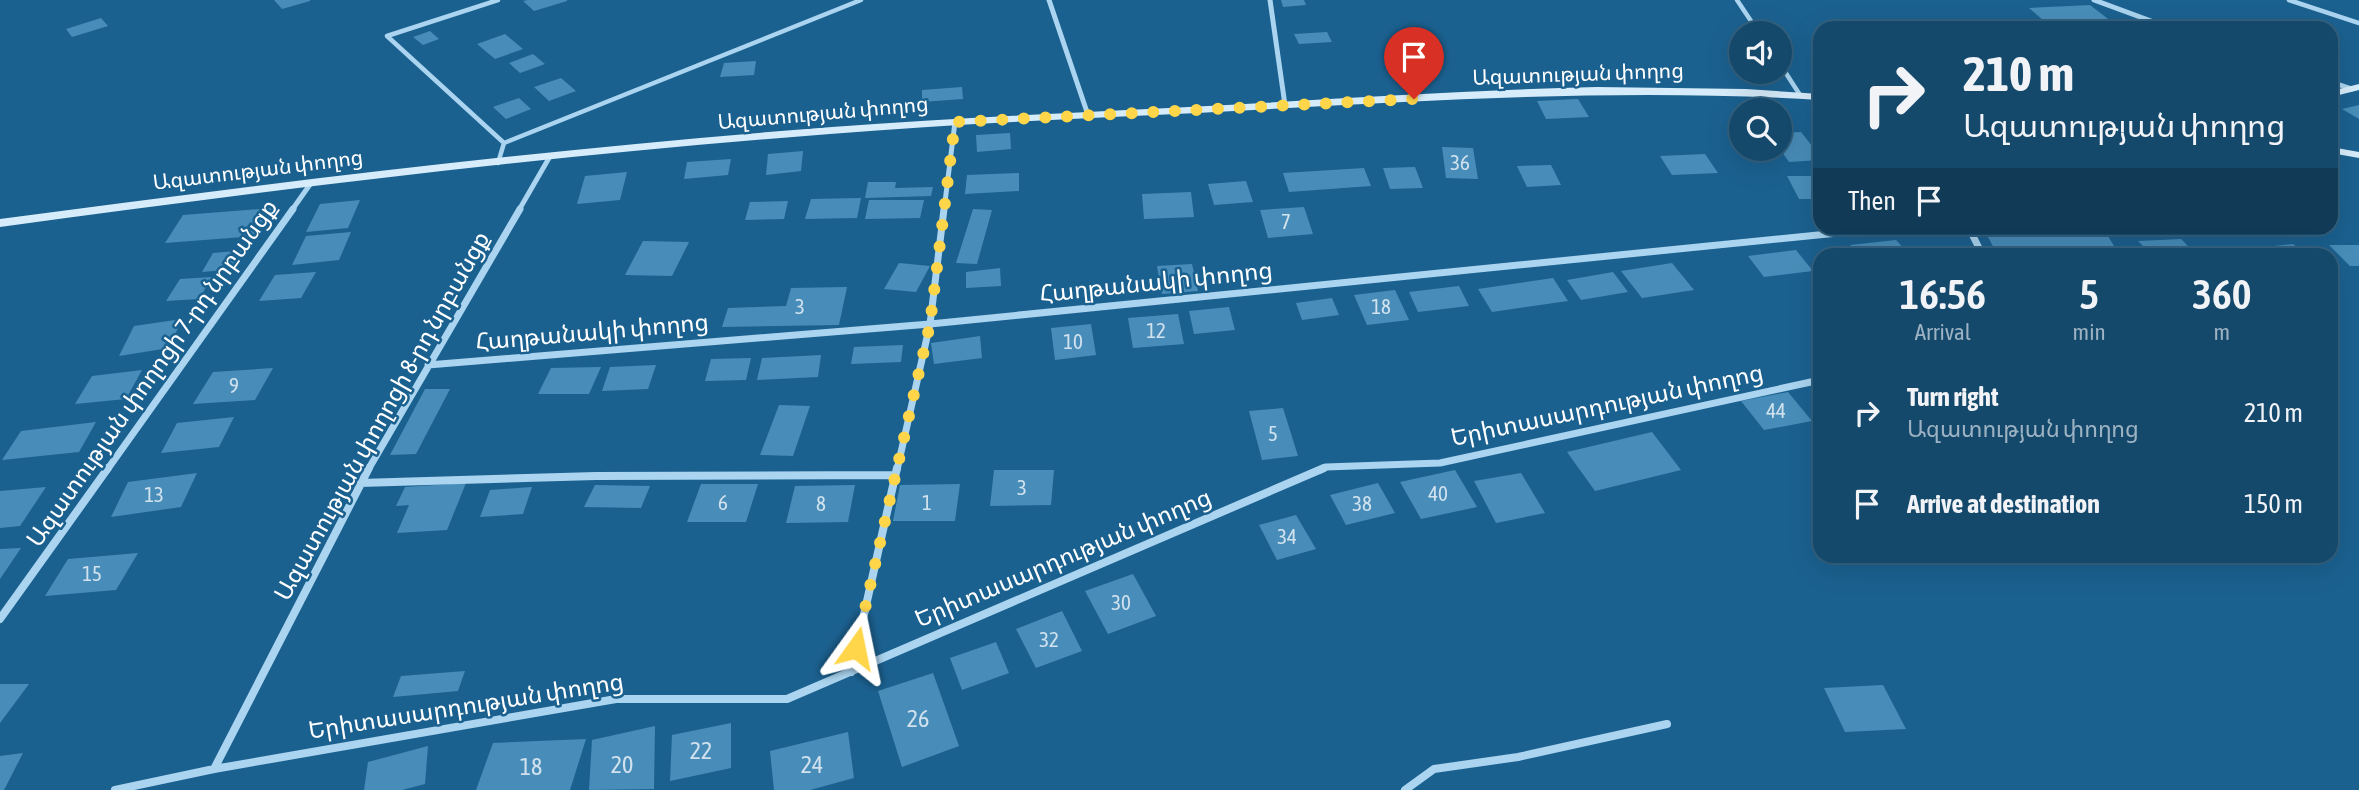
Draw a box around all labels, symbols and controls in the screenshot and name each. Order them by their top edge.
map controls [1729,21,1792,161]
button: sound [1729,21,1792,84]
pin [1384,27,1444,99]
icon: arrive [1395,38,1433,76]
text: 210 m [1963,45,2074,101]
icon: right [1848,49,1939,140]
street label: Ազատության փողոց [1472,57,1684,90]
street label: Ազատության փողոց [716,91,929,134]
button: search [1729,98,1792,161]
text: Ազատության փողոց [1963,107,2285,144]
street label: Ազատության փողոց [151,144,364,195]
house number: 36 [1450,150,1470,174]
icon: arrive [1910,182,1948,220]
text: Then [1848,186,1896,216]
street label: Ազատության փողոցի 7-րդ նրբանցք [21,194,283,552]
house number: 7 [1281,209,1291,233]
street label: Ազատության փողոցի 8-րդ նրբանցք [268,226,496,606]
street label: Հաղթանակի փողոց [1038,256,1274,308]
text: 16:56 [1900,270,1986,318]
text: 5 [2079,270,2099,318]
text: 360 [2192,270,2251,318]
house number: 3 [795,294,805,318]
house number: 18 [1371,294,1391,318]
street label: Հաղթանակի փողոց [474,308,710,356]
house number: 12 [1146,318,1166,342]
text: Arrival [1915,319,1971,345]
text: min [2073,319,2106,345]
text: m [2214,319,2230,345]
house number: 10 [1063,329,1083,353]
street label: Երիտասարդության փողոց [1448,358,1766,452]
house number: 9 [229,373,239,397]
text: Turn right [1907,382,1998,412]
icon: right [1848,394,1886,432]
house number: 44 [1766,398,1786,422]
text: 210 m [2244,398,2303,428]
text: Ազատության փողոց [1907,416,2139,442]
house number: 5 [1268,421,1278,445]
house number: 3 [1017,475,1027,499]
house number: 40 [1428,481,1448,505]
house number: 13 [144,482,164,506]
street label: Երիտասարդության փողոց [911,483,1215,633]
icon: arrive [1848,485,1886,523]
text: Arrive at destination [1907,489,2100,519]
text: 150 m [2244,489,2303,519]
house number: 6 [718,490,728,514]
house number: 1 [922,490,932,514]
house number: 8 [816,491,826,515]
house number: 38 [1352,491,1372,515]
house number: 34 [1277,524,1297,548]
house number: 15 [82,561,102,585]
house number: 30 [1111,590,1131,614]
position arrow [819,611,893,685]
house number: 32 [1039,627,1059,651]
street label: Երիտասարդության փողոց [306,667,626,745]
house number: 26 [907,705,929,732]
house number: 22 [690,737,712,764]
house number: 20 [611,751,633,778]
house number: 24 [801,751,823,778]
house number: 18 [520,753,542,780]

